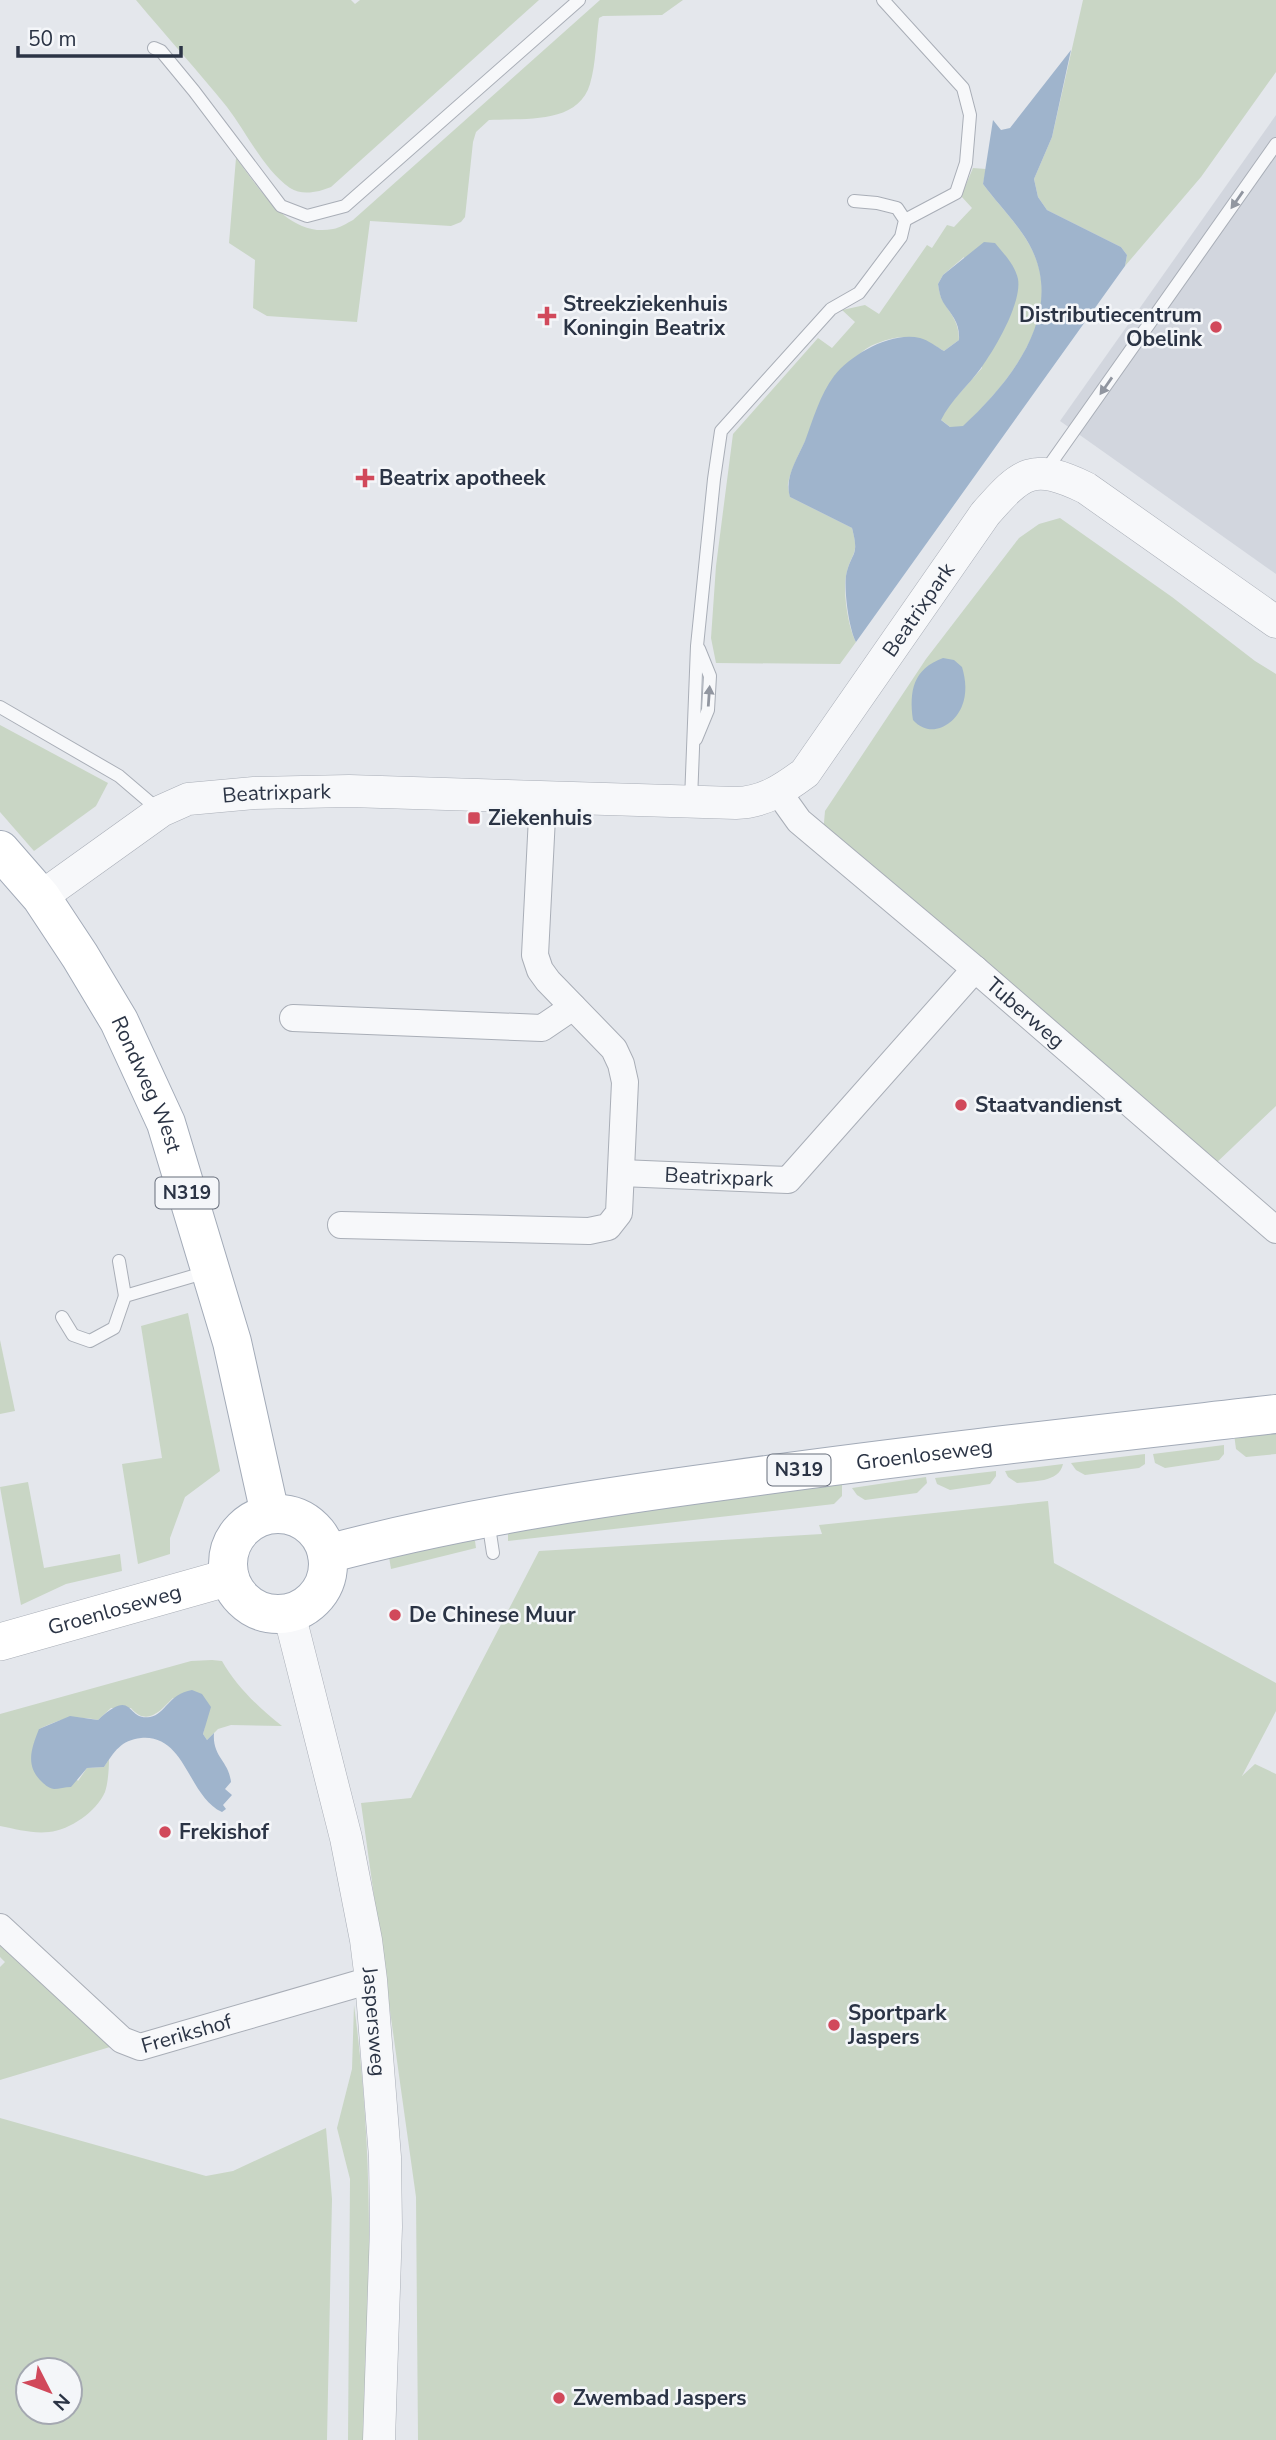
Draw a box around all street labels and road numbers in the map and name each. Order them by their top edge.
street label: Beatrixpark [876,557,961,662]
street label: Beatrixpark [221,777,332,810]
street label: Tuberweg [980,971,1071,1055]
street label: Rondweg West [105,1011,188,1156]
street label: Beatrixpark [664,1161,774,1193]
road number: N319 [156,1177,218,1208]
street label: Groenloseweg [854,1432,994,1477]
road number: N319 [768,1454,830,1486]
street label: Groenloseweg [45,1577,184,1642]
street label: Jaspersweg [355,1964,393,2077]
street label: Frerikshof [138,2007,236,2060]

